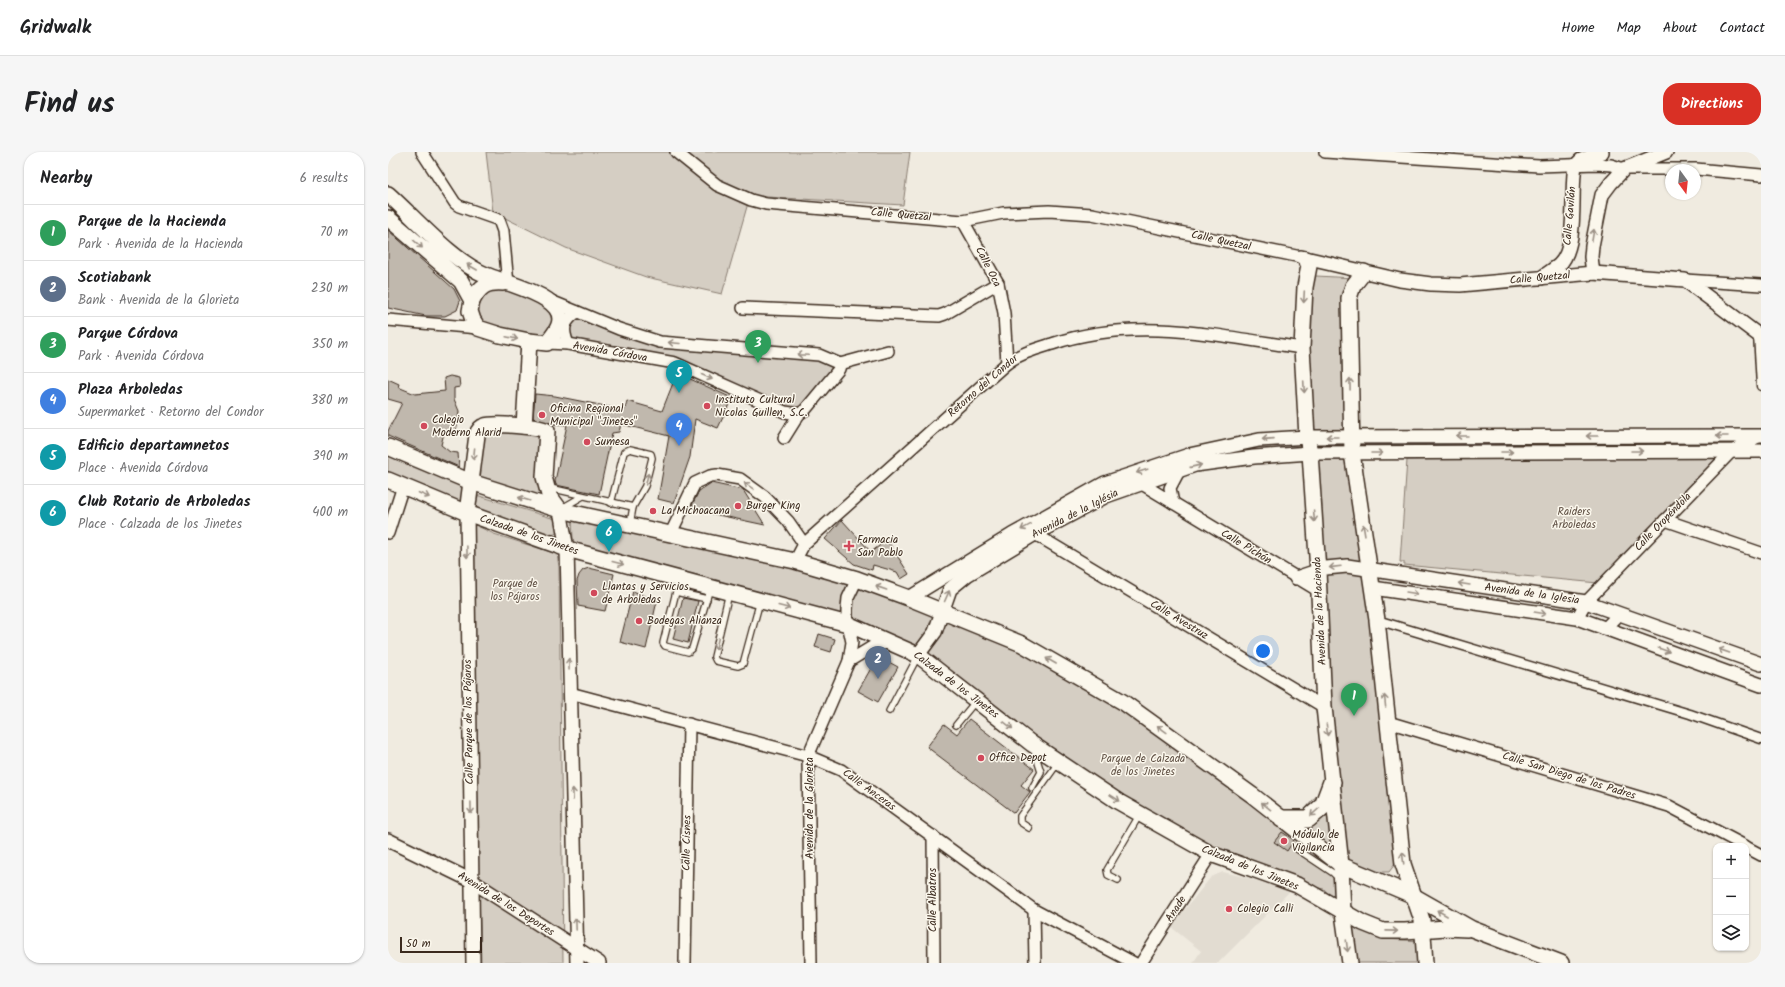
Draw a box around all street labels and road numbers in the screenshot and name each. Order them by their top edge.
street label: Calle Gavilán [1558,185,1582,246]
street label: Calle Quetzal [870,203,932,227]
street label: Calle Quetzal [1189,226,1253,256]
street label: Calle Oca [970,244,1006,290]
street label: Calle Quetzal [1509,266,1571,290]
street label: Avenida Córdova [571,337,649,367]
street label: Retorno del Condor [944,349,1023,422]
street label: Avenida de la Iglésia [1028,484,1122,544]
street label: Calle Oropéndola [1630,488,1696,556]
street label: Calzada de los Jinetes [477,510,581,560]
street label: Calle Pichón [1217,525,1275,569]
street label: Avenida de la Hacienda [1308,556,1332,666]
street label: Avenida de la Iglesia [1483,578,1581,610]
street label: Calle Avestruz [1146,595,1212,645]
street label: Calzada de los Jinetes [909,647,1003,724]
street label: Calle Parque de los Pájaros [459,659,479,785]
street label: Calle San Diego de los Padres [1500,747,1638,805]
street label: Avenida de la Glorieta [801,757,819,859]
street label: Calle Anceras [838,764,900,816]
street label: Calle Cisnes [678,815,696,871]
street label: Calzada de los Jinetes [1199,840,1302,896]
street label: Avenida de los Deportes [454,867,558,941]
street label: Calle Albatros [924,867,942,932]
street label: Anade [1161,892,1191,926]

